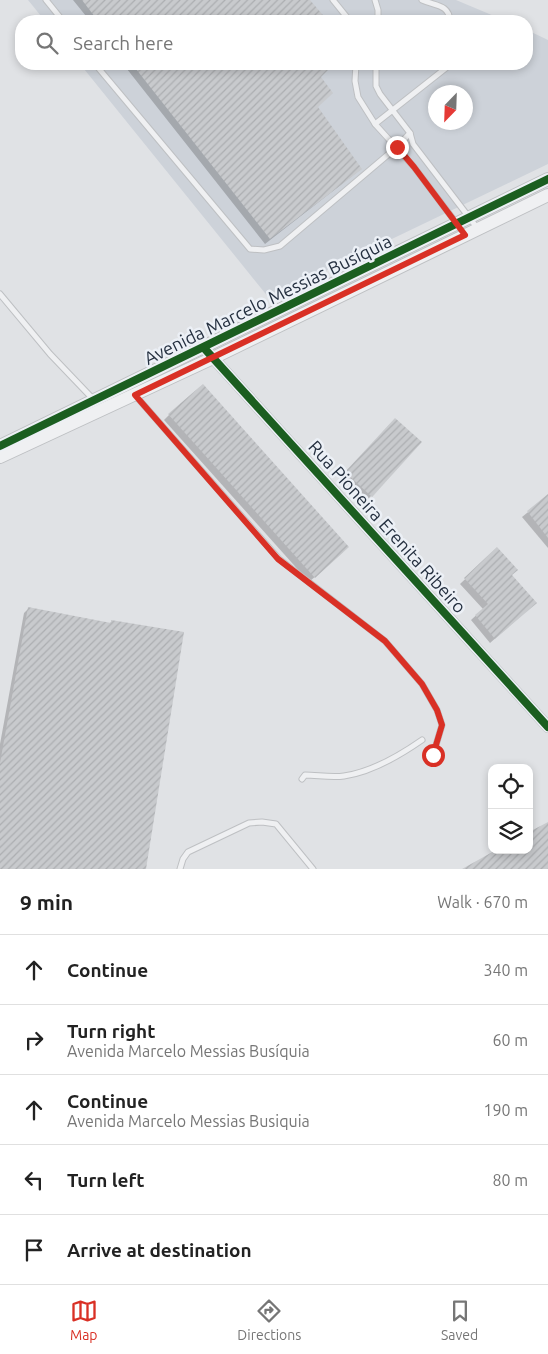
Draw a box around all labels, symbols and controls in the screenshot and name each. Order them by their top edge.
search box [15,15,533,70]
icon: search [33,29,61,57]
text: Search here [73,32,173,54]
north arrow [428,85,473,130]
route end [386,136,409,159]
street label: Avenida Marcelo Messias Busíquia [140,230,395,368]
street label: Rua Pioneira Erenita Ribeiro [305,436,470,617]
route start [422,744,445,767]
map controls [488,764,533,854]
button: locate [488,764,533,809]
button: layers [488,809,533,854]
text: 9 min [20,890,73,914]
text: Walk · 670 m [437,893,528,911]
icon: ahead [20,956,48,984]
text: Continue [67,959,148,981]
text: 340 m [483,961,528,979]
text: Turn right [67,1020,155,1042]
icon: right [20,1026,48,1054]
text: 60 m [492,1031,528,1049]
text: Avenida Marcelo Messias Busíquia [67,1042,310,1060]
text: Continue [67,1090,148,1112]
icon: ahead [20,1096,48,1124]
text: 190 m [483,1101,528,1119]
text: Avenida Marcelo Messias Busiquia [67,1112,310,1130]
icon: left [20,1166,48,1194]
text: Turn left [67,1169,145,1191]
text: 80 m [492,1171,528,1189]
icon: arrive [20,1236,48,1264]
text: Arrive at destination [67,1239,252,1261]
tab: Map [70,1297,98,1343]
tab: Directions [237,1297,301,1343]
tab: Saved [441,1297,478,1343]

